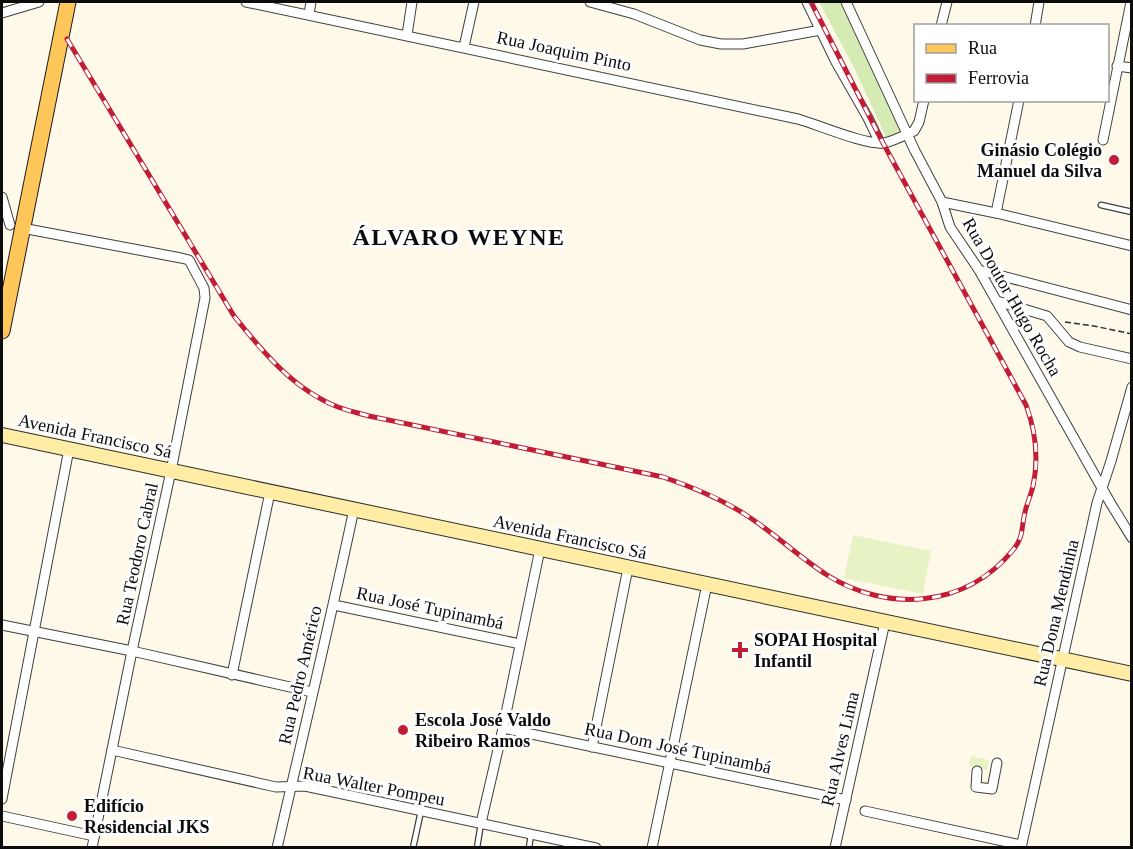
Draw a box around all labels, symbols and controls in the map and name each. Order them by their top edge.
legend [914,24,1109,102]
street label: Rua Joaquim Pinto [495,27,633,75]
text: Rua [968,38,997,58]
text: Ferrovia [968,68,1029,88]
place label: Ginásio Colégio Manuel da Silva [977,140,1102,181]
marker: Ginásio Colégio Manuel da Silva [1107,153,1121,167]
street label: Rua Doutor Hugo Rocha [958,214,1066,380]
district label: ÁLVARO WEYNE [353,224,565,250]
street label: Avenida Francisco Sá [16,410,174,462]
street label: Rua Teodoro Cabral [112,481,162,627]
street label: Avenida Francisco Sá [491,511,649,563]
street label: Rua Dona Mendinha [1029,538,1083,688]
street label: Rua José Tupinambá [355,583,505,633]
street label: Rua Pedro Américo [274,604,326,746]
place label: SOPAI Hospital Infantil [754,630,877,671]
marker: SOPAI Hospital Infantil [731,641,749,659]
street label: Rua Alves Lima [817,690,863,808]
place label: Escola José Valdo Ribeiro Ramos [415,710,551,751]
street label: Rua Dom José Tupinambá [583,718,773,778]
marker: Escola José Valdo Ribeiro Ramos [396,723,410,737]
street label: Rua Walter Pompeu [301,762,447,810]
place label: Edifício Residencial JKS [84,796,210,837]
marker: Edifício Residencial JKS [65,809,79,823]

